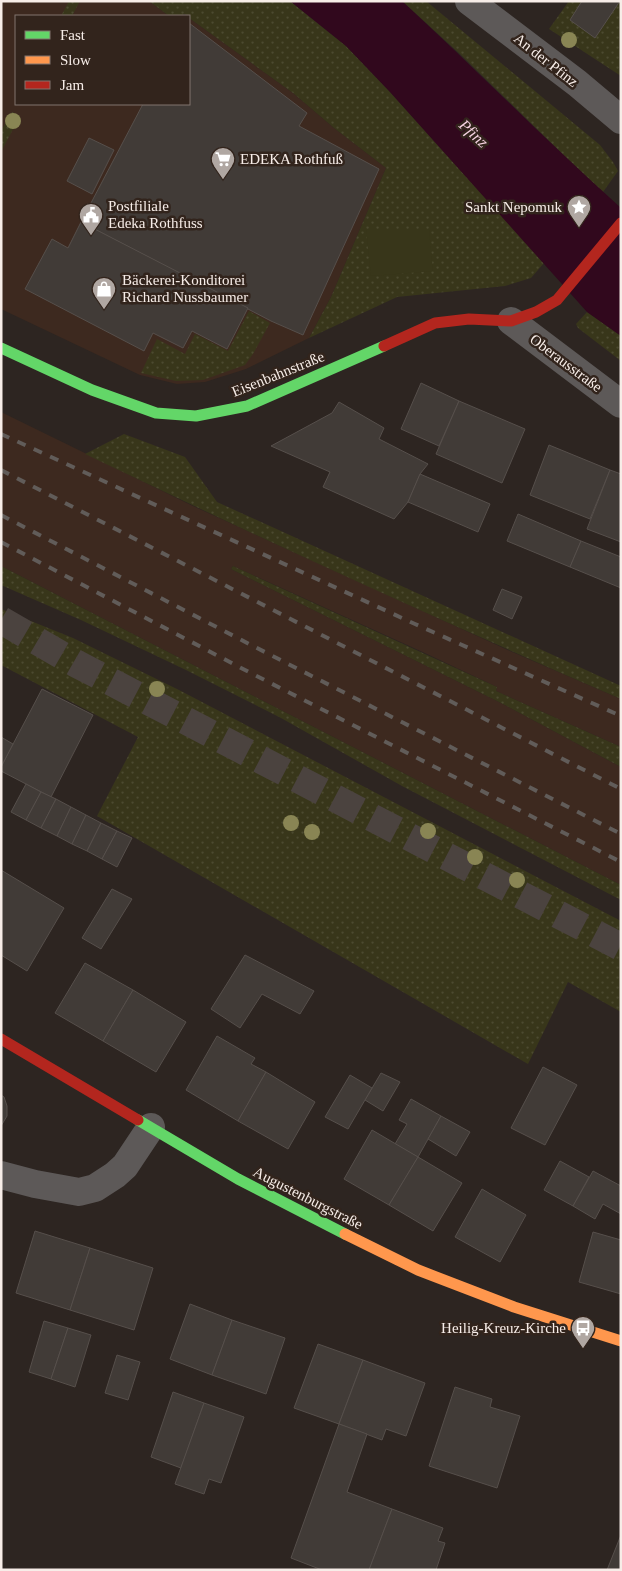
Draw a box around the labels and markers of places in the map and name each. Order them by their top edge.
supermarket icon: EDEKA Rothfuß [210,146,236,180]
place label: EDEKA Rothfuß [240,151,343,167]
place icon: Sankt Nepomuk [566,194,592,228]
place label: Postfiliale Edeka Rothfuss [108,198,203,231]
place label: Sankt Nepomuk [465,199,562,215]
public building icon: Postfiliale Edeka Rothfuss [78,202,104,236]
place label: Bäckerei-Konditorei Richard Nussbaumer [122,272,248,305]
shop icon: Bäckerei-Konditorei Richard Nussbaumer [91,276,117,310]
bus stop icon: Heilig-Kreuz-Kirche [570,1315,596,1349]
place label: Heilig-Kreuz-Kirche [441,1320,566,1336]

